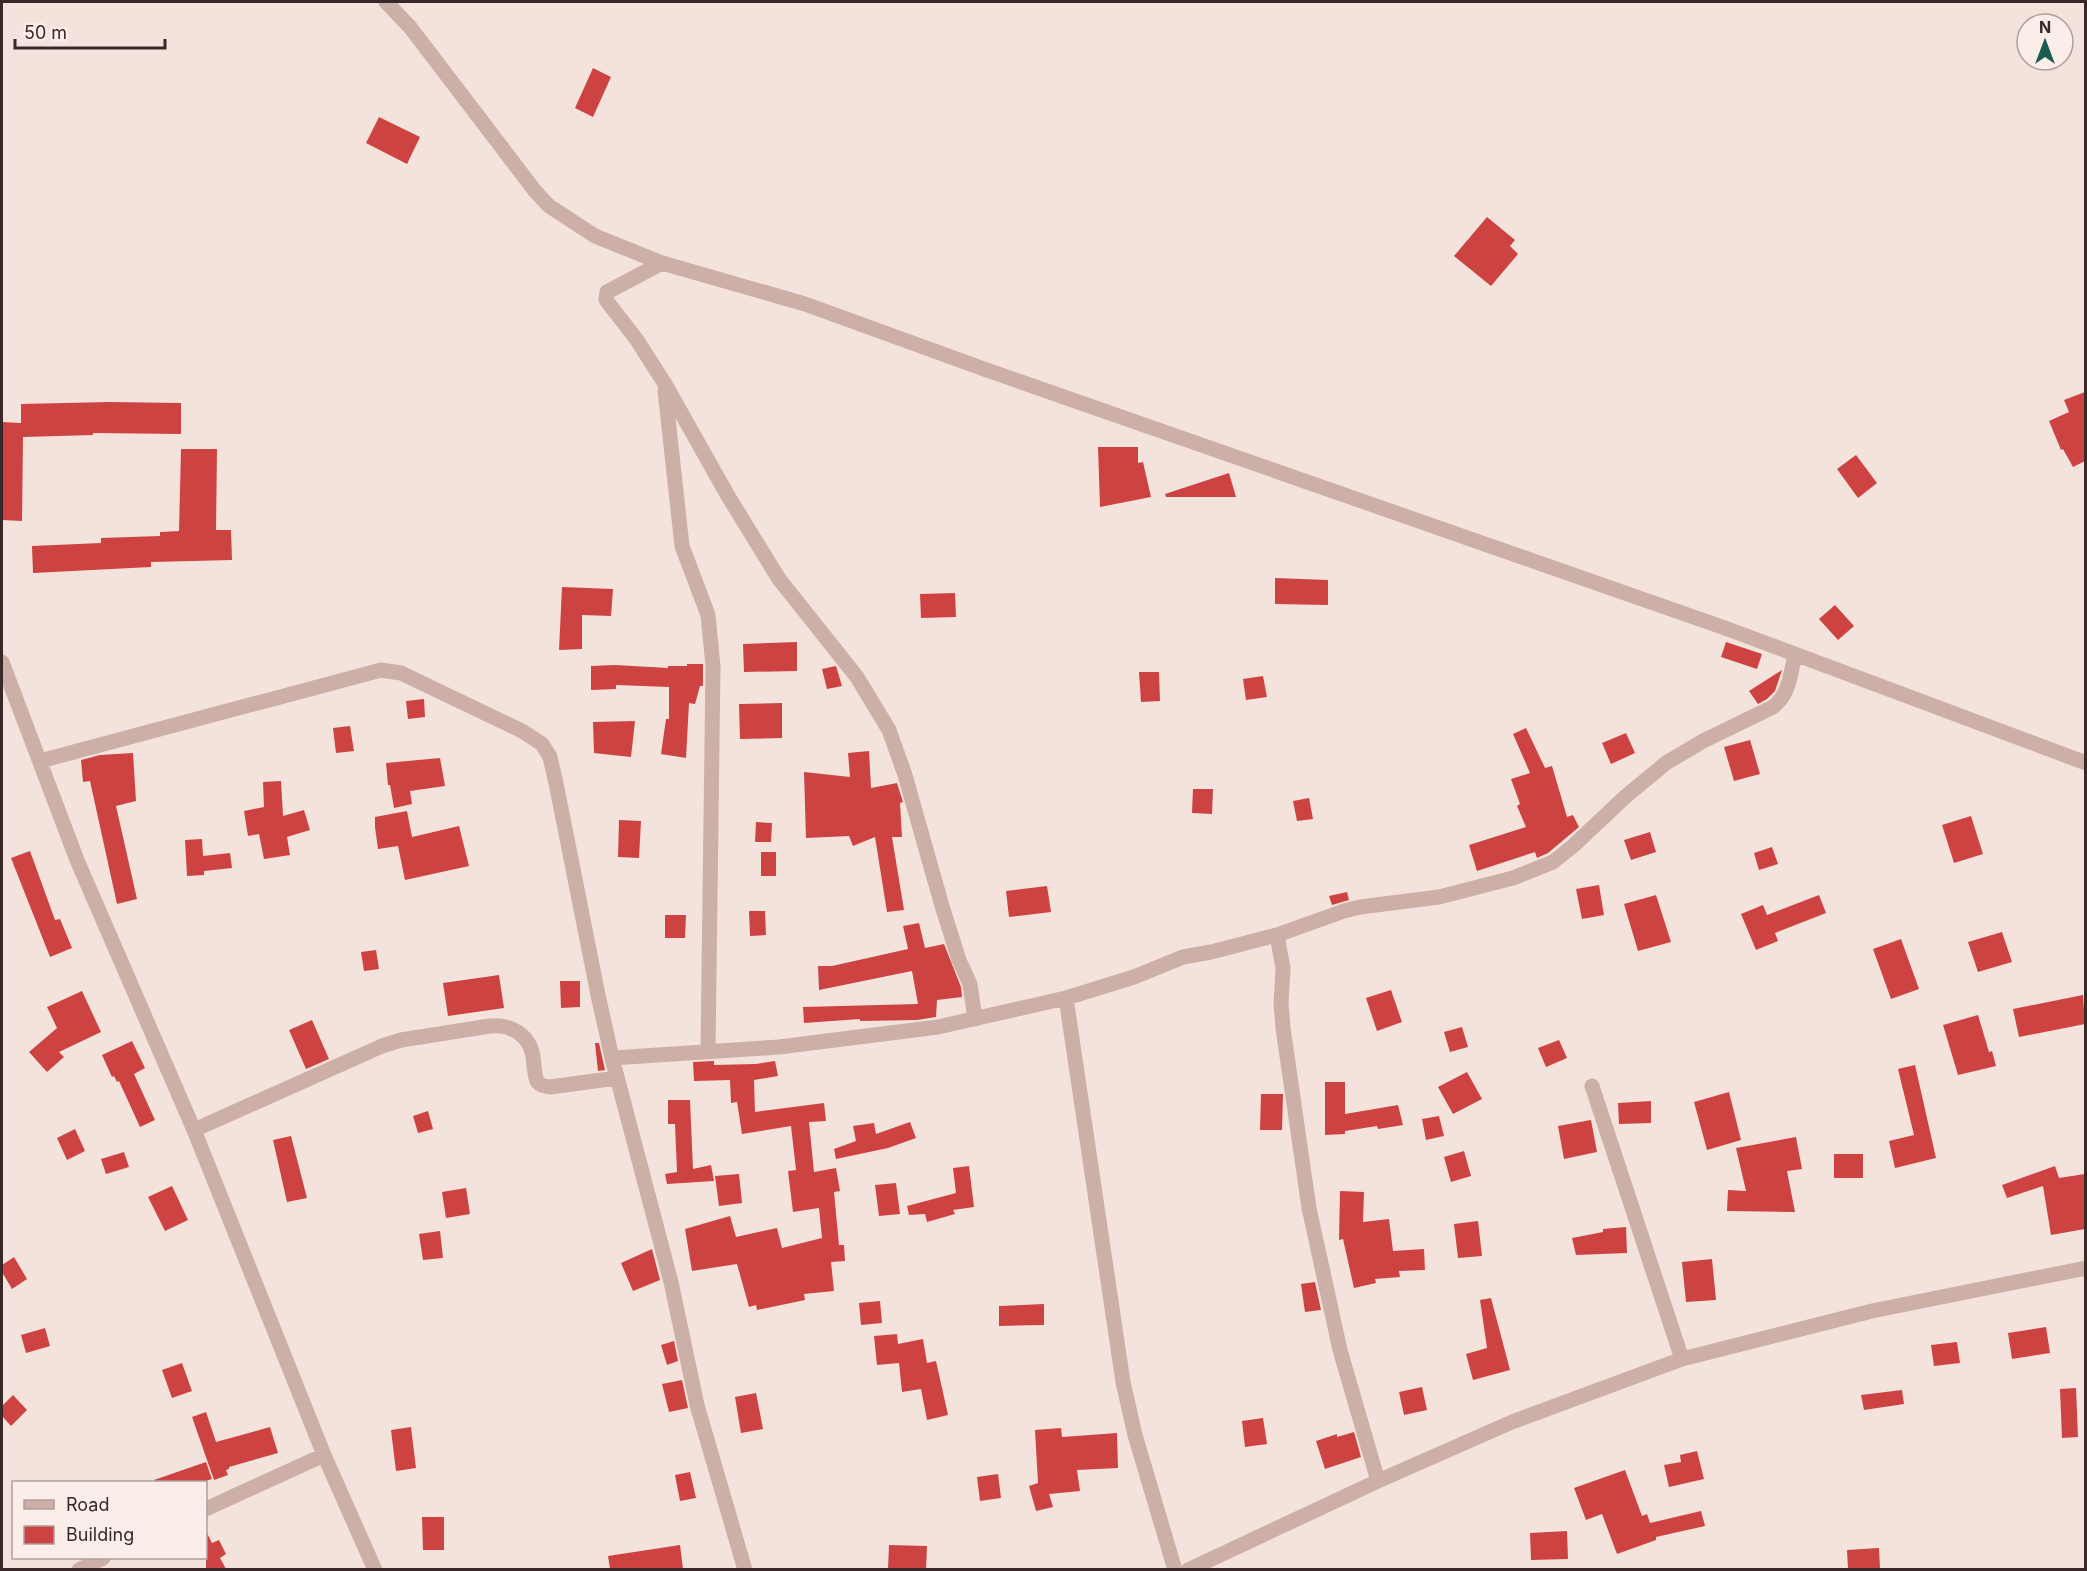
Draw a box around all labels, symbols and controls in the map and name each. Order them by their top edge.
scale bar [15,12,165,50]
north arrow [2015,12,2075,72]
text: N [2039,17,2051,37]
text: 50 m [24,22,67,43]
legend [12,1481,207,1559]
text: Road [66,1494,109,1515]
text: Building [66,1524,134,1545]

